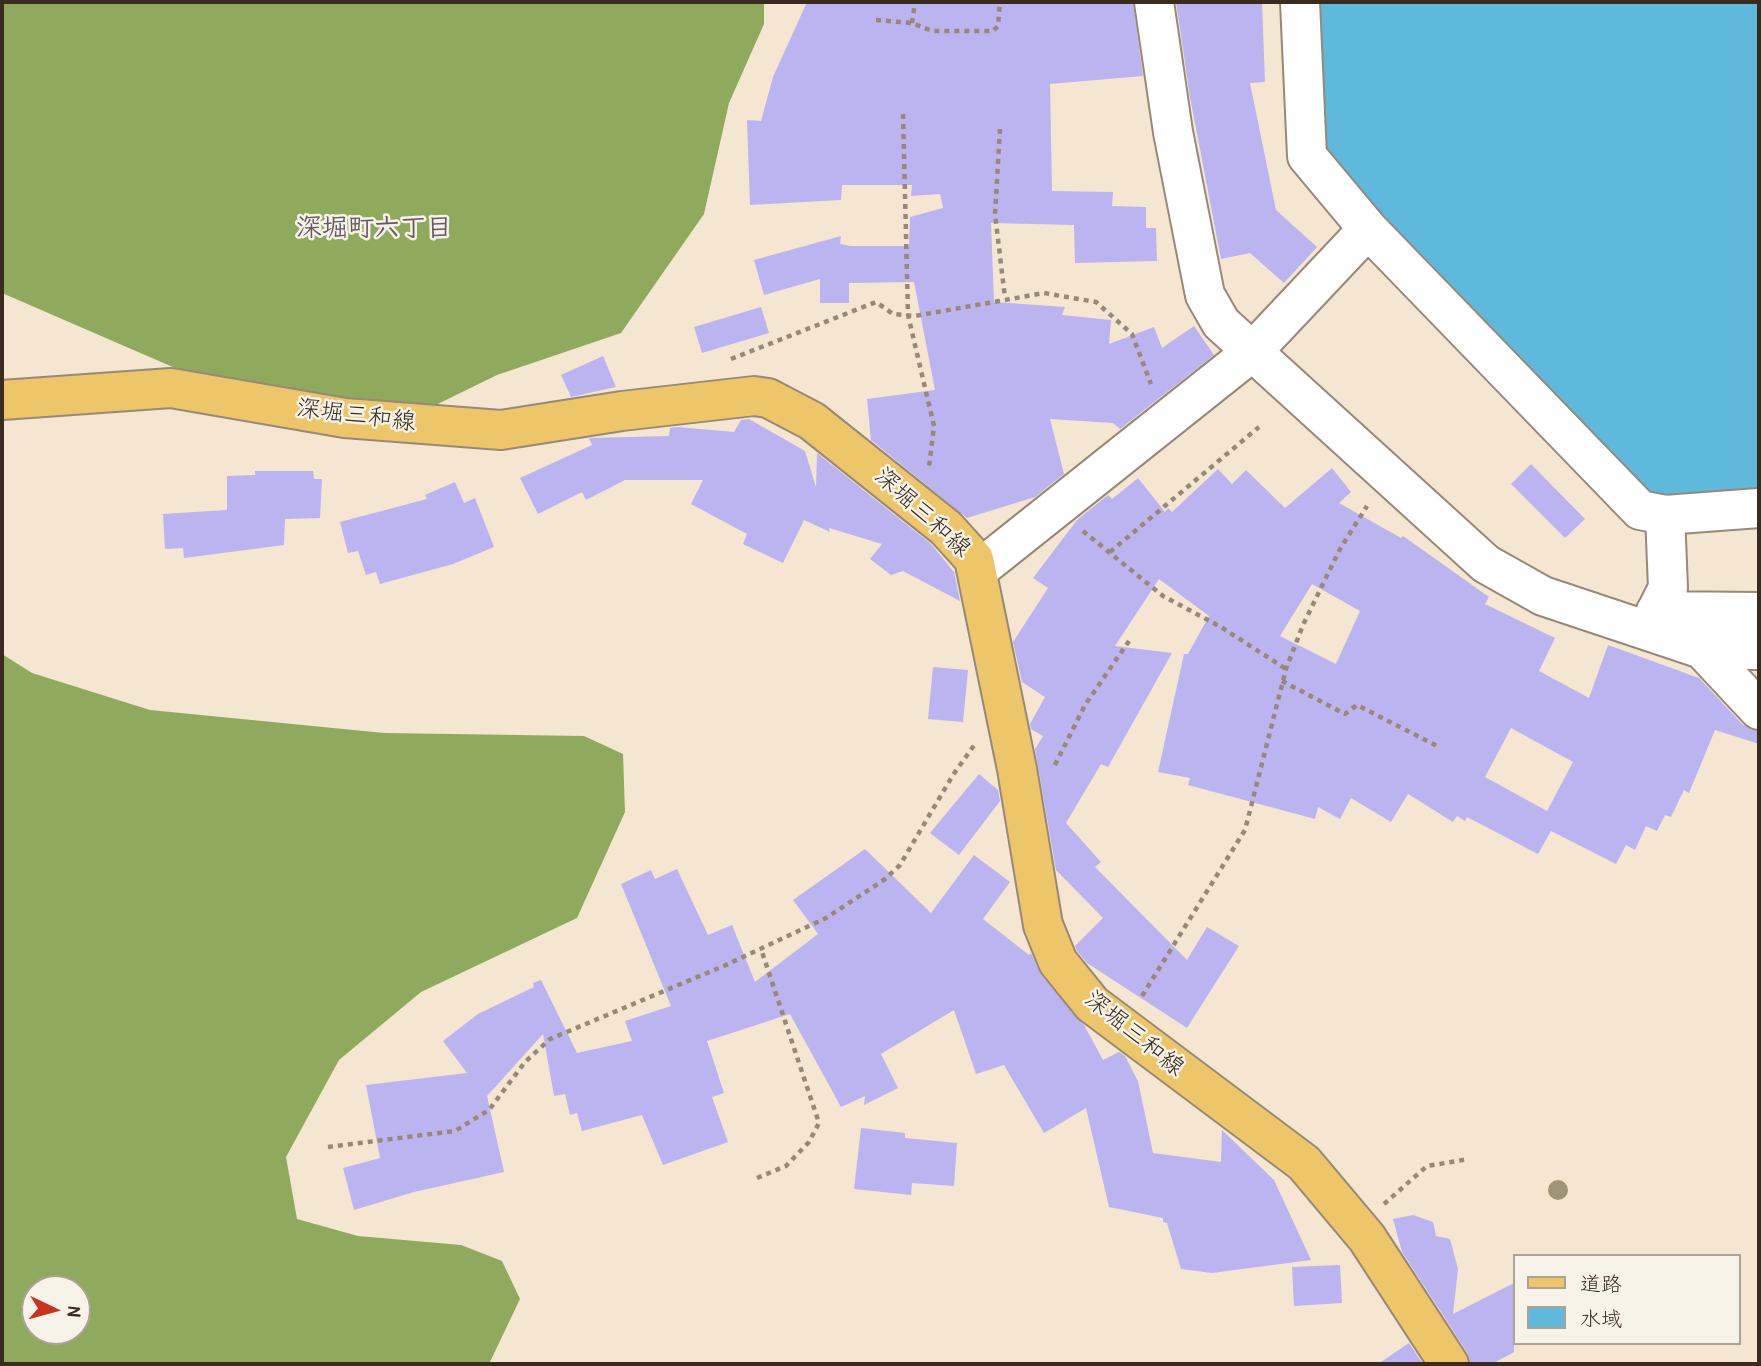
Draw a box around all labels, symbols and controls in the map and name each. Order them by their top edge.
district label: 深堀町六丁目 [296,213,452,245]
street label: 深堀三和線 [295,394,417,438]
street label: 深堀三和線 [868,462,976,564]
street label: 深堀三和線 [1078,985,1190,1083]
legend [1512,1254,1740,1345]
text: 道路 [1580,1269,1622,1298]
north arrow [21,1275,91,1345]
text: 水域 [1580,1304,1622,1333]
text: N [62,1305,88,1318]

